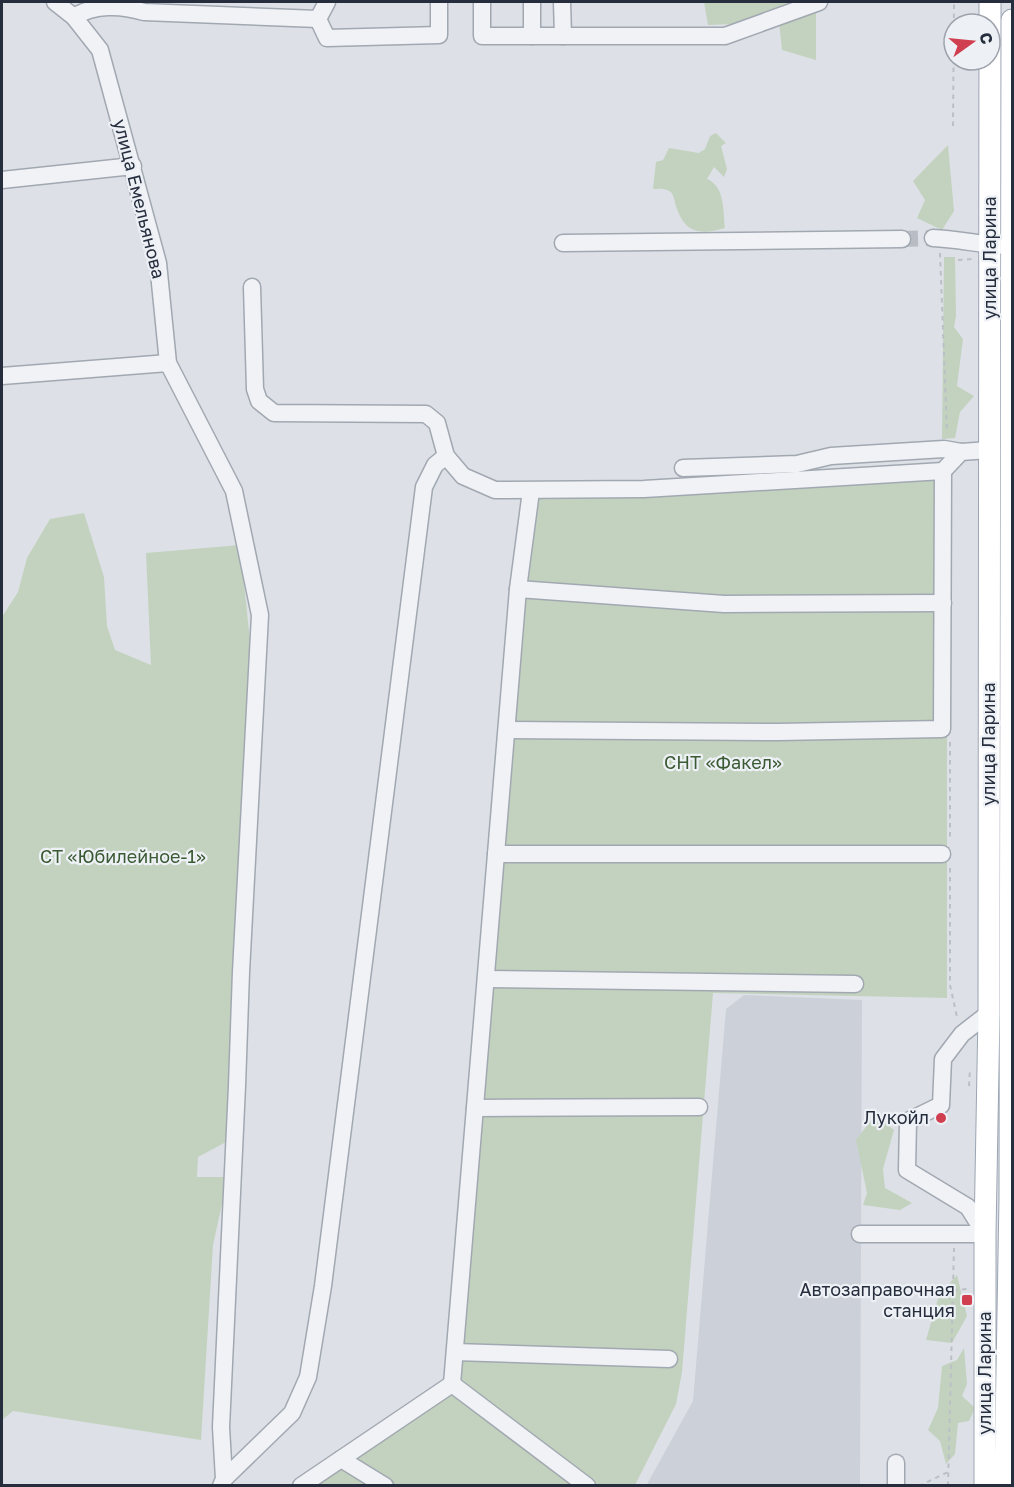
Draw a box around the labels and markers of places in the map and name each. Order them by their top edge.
place label: Лукойл [864,1106,929,1128]
marker: Лукойл [934,1111,948,1125]
place label: Автозаправочная станция [799,1278,955,1321]
marker: Автозаправочная станция [960,1293,974,1307]

